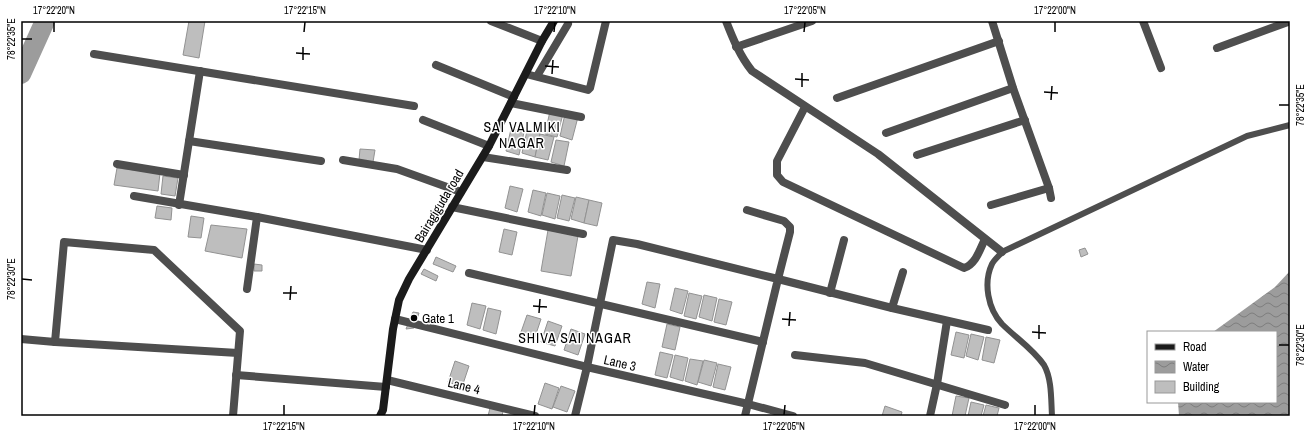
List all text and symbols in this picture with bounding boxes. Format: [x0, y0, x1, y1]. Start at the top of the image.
text: 17°22'20"N [33, 4, 75, 17]
text: 17°22'15"N [284, 4, 326, 17]
text: 17°22'10"N [534, 4, 576, 17]
text: 17°22'05"N [784, 4, 826, 17]
text: 17°22'00"N [1034, 4, 1076, 17]
text: 78°22'35"E [5, 18, 18, 60]
text: 78°22'35"E [1294, 84, 1307, 126]
district label: SAI VALMIKI NAGAR [483, 118, 561, 152]
street label: Bairagiguda road [410, 166, 468, 246]
text: 78°22'30"E [5, 258, 18, 300]
place label: Gate 1 [422, 310, 454, 327]
marker: Gate 1 [409, 313, 419, 323]
text: 78°22'30"E [1294, 324, 1307, 366]
district label: SHIVA SAI NAGAR [518, 329, 632, 347]
legend [1147, 331, 1277, 403]
text: Road [1183, 339, 1207, 355]
street label: Lane 3 [602, 351, 638, 375]
text: Water [1183, 359, 1210, 375]
street label: Lane 4 [446, 374, 482, 398]
text: Building [1183, 379, 1220, 395]
text: 17°22'15"N [263, 420, 305, 433]
text: 17°22'10"N [513, 420, 555, 433]
text: 17°22'05"N [763, 420, 805, 433]
text: 17°22'00"N [1014, 420, 1056, 433]

